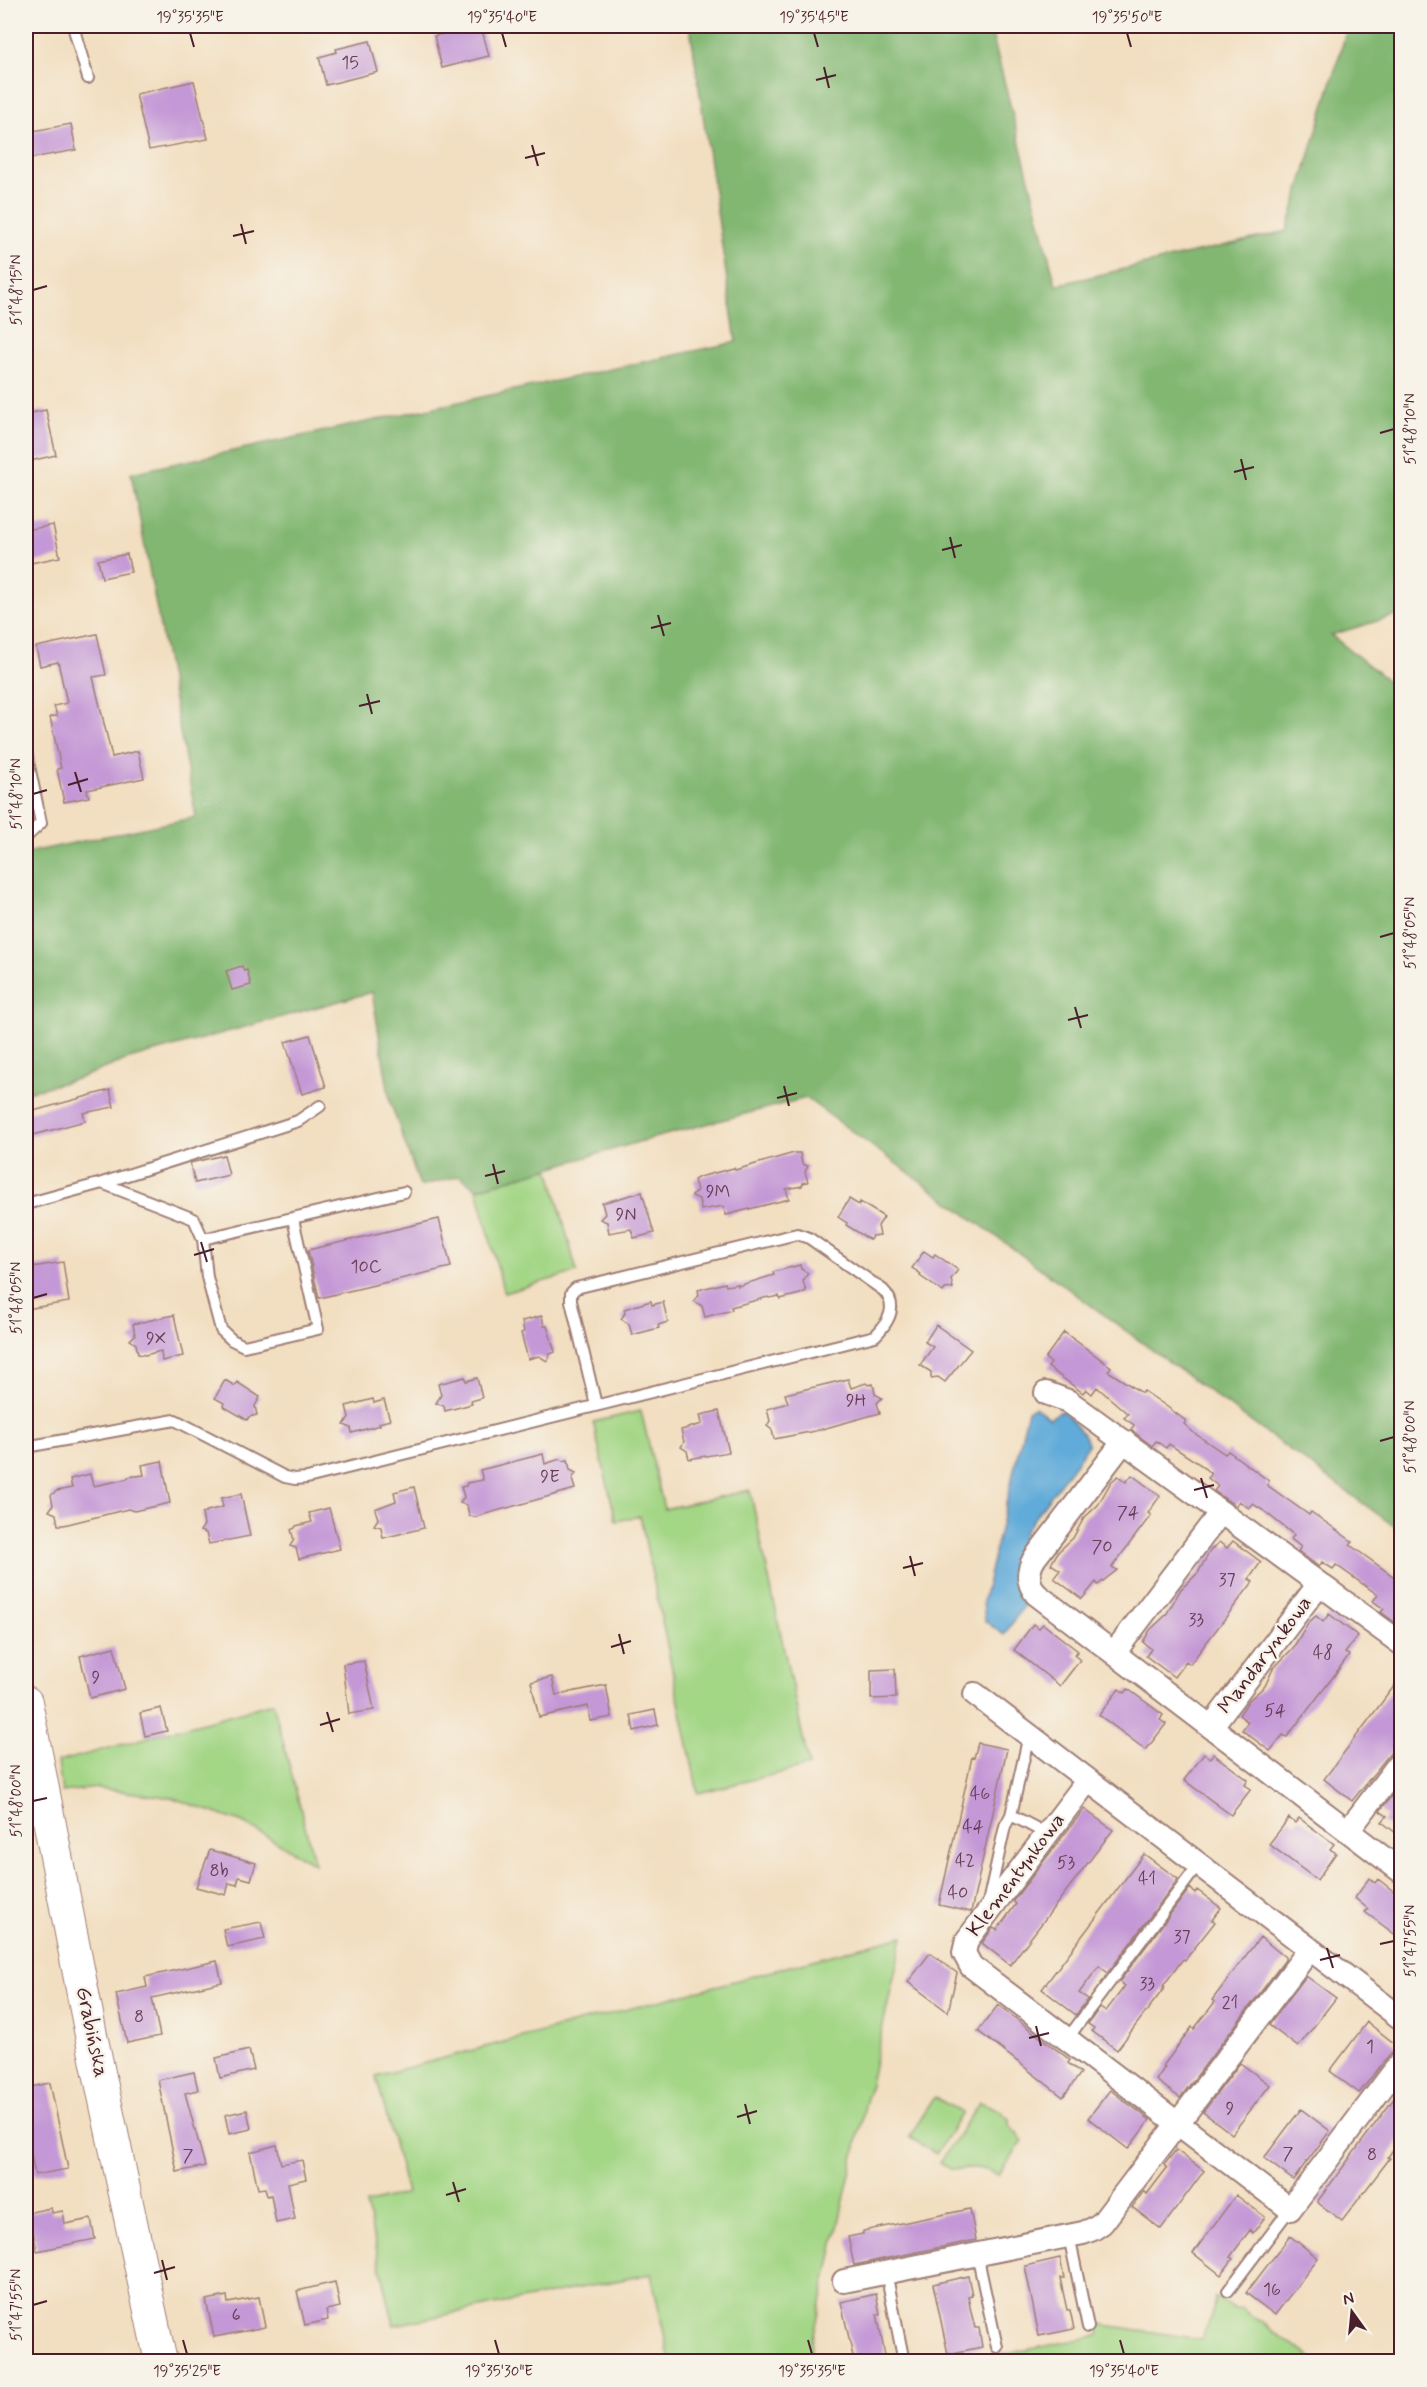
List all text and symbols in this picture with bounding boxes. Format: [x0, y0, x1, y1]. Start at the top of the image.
text: 19°35'35"E [156, 8, 224, 28]
text: 19°35'40"E [467, 8, 537, 28]
text: 19°35'45"E [779, 8, 849, 28]
text: 19°35'50"E [1092, 8, 1162, 28]
house number: 15 [341, 51, 359, 75]
text: 51°48'15"N [7, 255, 27, 325]
text: 51°48'10"N [1401, 393, 1421, 465]
text: 51°48'10"N [7, 758, 27, 830]
text: 51°48'05"N [1401, 897, 1421, 969]
house number: 9M [706, 1180, 730, 1204]
house number: 9N [616, 1203, 636, 1227]
house number: 10C [350, 1255, 382, 1279]
text: 51°48'05"N [7, 1262, 27, 1334]
house number: 9X [146, 1327, 166, 1351]
house number: 9H [846, 1389, 866, 1413]
text: 51°48'00"N [1401, 1400, 1421, 1474]
house number: 9E [540, 1465, 560, 1489]
house number: 74 [1117, 1501, 1139, 1525]
house number: 70 [1091, 1535, 1113, 1559]
house number: 37 [1218, 1568, 1236, 1592]
street label: Mandarynkowa [1211, 1590, 1319, 1720]
house number: 33 [1188, 1608, 1204, 1632]
house number: 48 [1313, 1641, 1333, 1665]
house number: 9 [92, 1666, 101, 1690]
house number: 54 [1264, 1699, 1286, 1723]
text: 51°48'00"N [7, 1764, 27, 1838]
house number: 46 [970, 1782, 990, 1806]
street label: Klementynkowa [960, 1807, 1072, 1943]
house number: 44 [962, 1815, 984, 1839]
house number: 42 [955, 1849, 975, 1873]
house number: 53 [1057, 1851, 1076, 1875]
house number: 8b [209, 1859, 229, 1883]
house number: 41 [1138, 1867, 1156, 1891]
house number: 40 [948, 1881, 968, 1905]
text: 51°47'55"N [1401, 1905, 1421, 1977]
house number: 37 [1173, 1925, 1191, 1949]
house number: 33 [1139, 1972, 1155, 1996]
street label: Grabińska [69, 1984, 115, 2080]
house number: 21 [1222, 1991, 1238, 2015]
house number: 8 [134, 2005, 144, 2029]
house number: 1 [1366, 2035, 1374, 2059]
house number: 9 [1226, 2097, 1235, 2121]
house number: 7 [1283, 2142, 1294, 2166]
house number: 8 [1367, 2143, 1377, 2167]
house number: 7 [183, 2144, 194, 2168]
text: 51°47'55"N [7, 2269, 27, 2341]
house number: 16 [1263, 2278, 1281, 2302]
north arrow [1322, 2282, 1382, 2342]
text: N [1341, 2287, 1356, 2310]
house number: 6 [231, 2303, 241, 2327]
text: 19°35'25"E [153, 2362, 221, 2382]
text: 19°35'30"E [465, 2362, 533, 2382]
text: 19°35'35"E [778, 2362, 846, 2382]
text: 19°35'40"E [1089, 2362, 1159, 2382]

